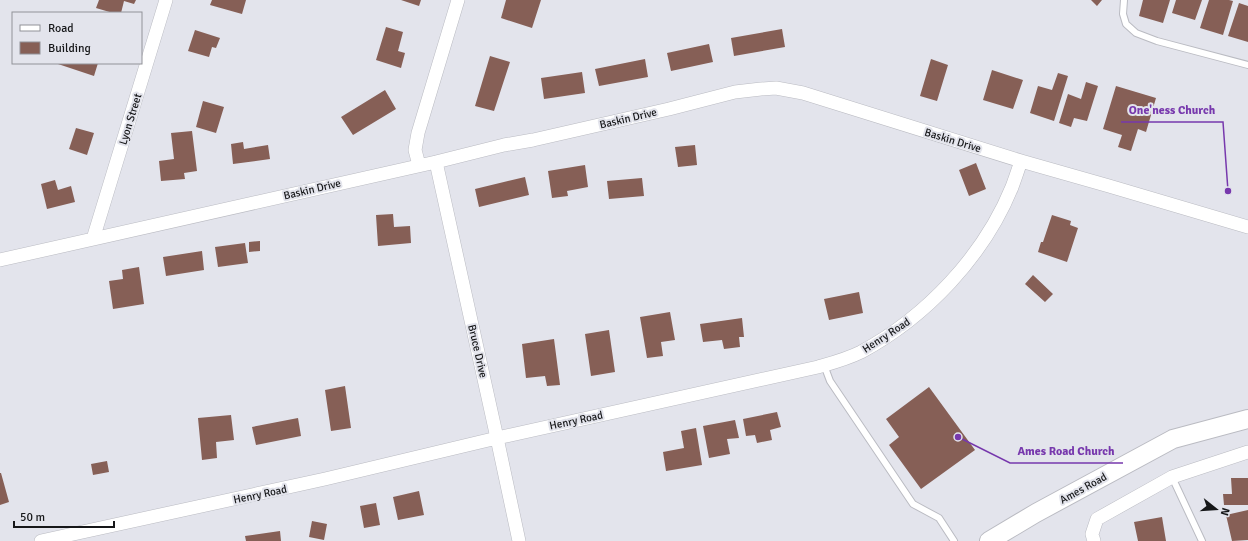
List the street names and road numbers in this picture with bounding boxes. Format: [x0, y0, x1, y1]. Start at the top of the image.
street label: Lyon Street [117, 92, 144, 146]
street label: Baskin Drive [598, 106, 658, 131]
street label: Baskin Drive [923, 126, 983, 155]
street label: Baskin Drive [282, 177, 342, 202]
street label: Henry Road [860, 315, 913, 356]
street label: Bruce Drive [465, 323, 490, 379]
street label: Henry Road [548, 408, 604, 432]
street label: Ames Road [1057, 470, 1109, 507]
street label: Henry Road [232, 482, 288, 506]

